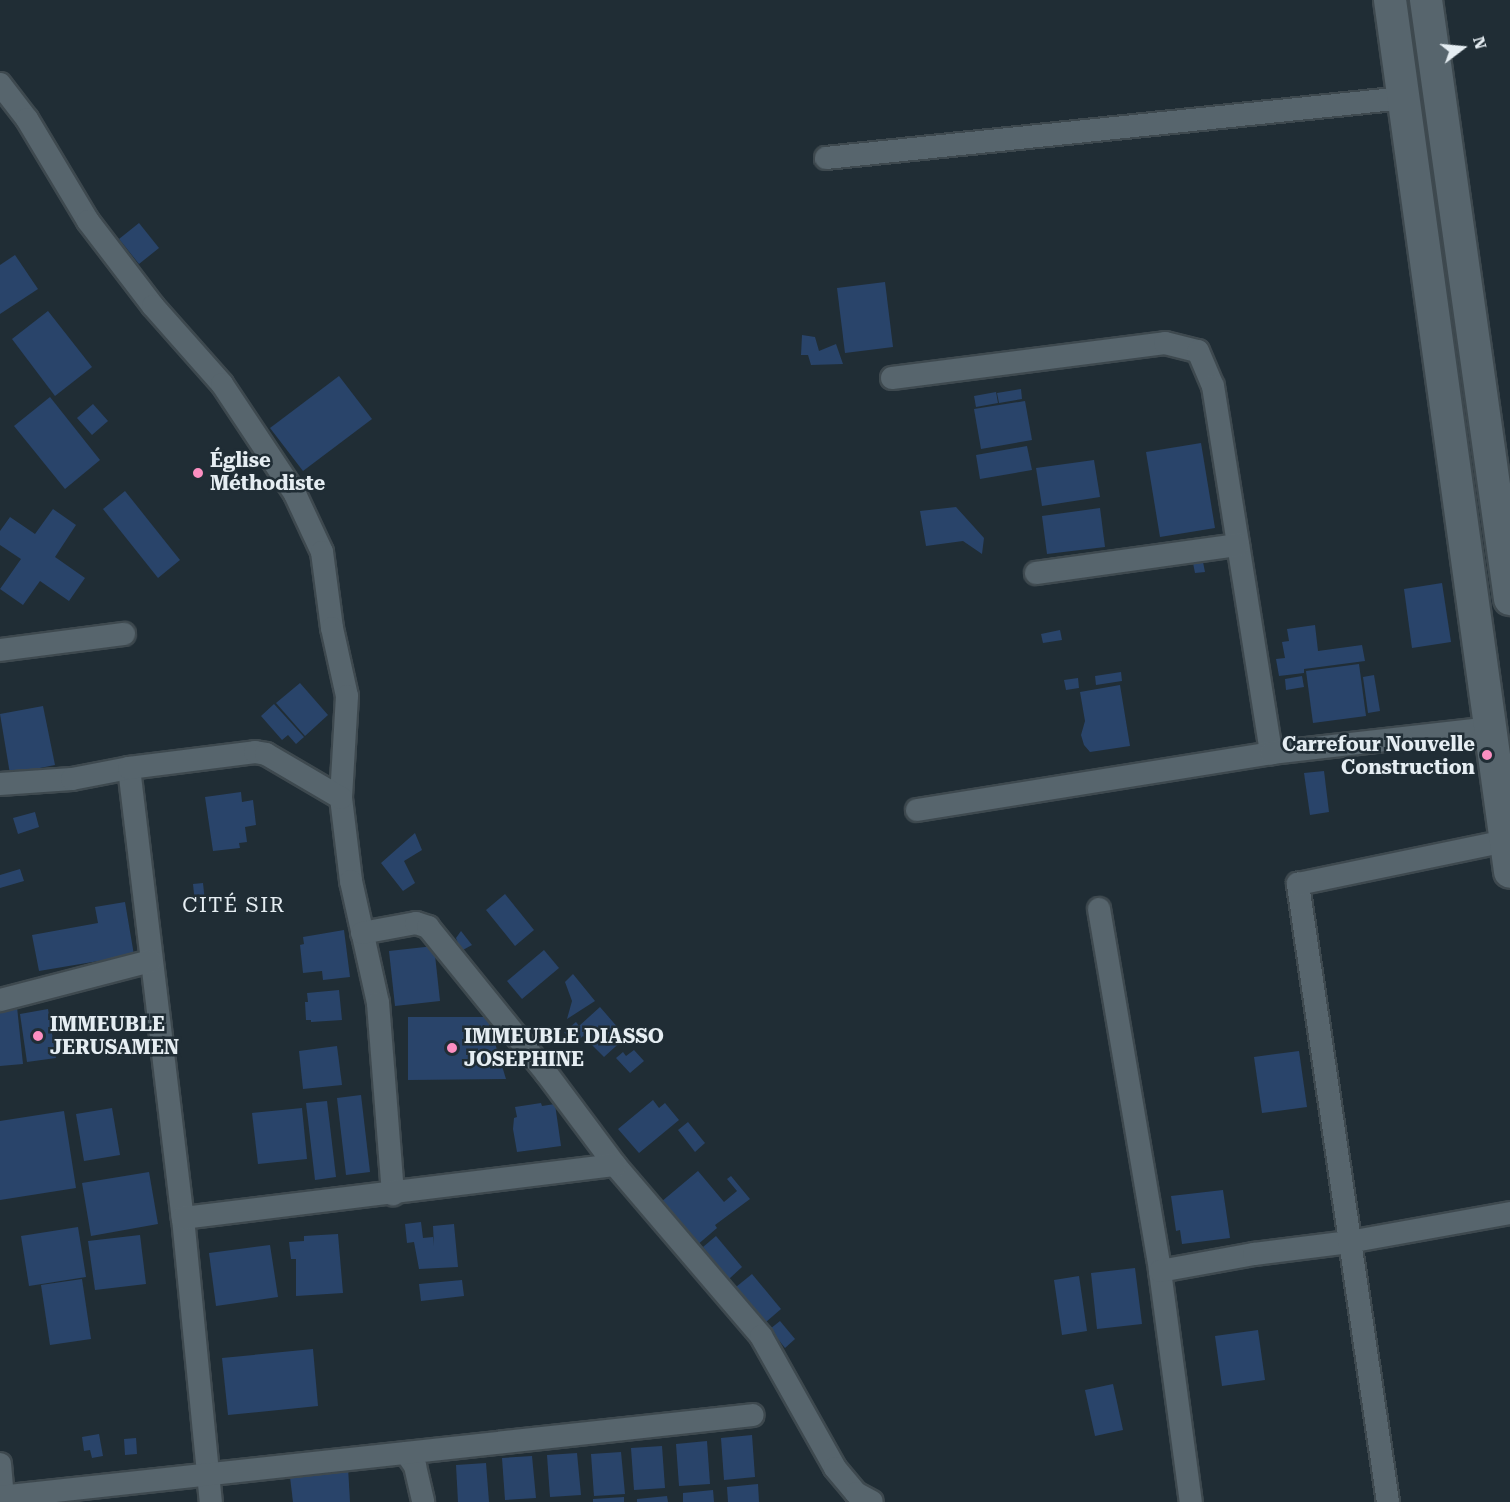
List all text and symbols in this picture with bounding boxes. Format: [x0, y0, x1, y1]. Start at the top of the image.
north arrow [1432, 18, 1492, 78]
text: N [1469, 34, 1491, 51]
place label: Église Méthodiste [210, 449, 325, 496]
marker: Église Méthodiste [191, 466, 205, 480]
place label: Carrefour Nouvelle Construction [1282, 732, 1475, 779]
marker: Carrefour Nouvelle Construction [1480, 748, 1494, 762]
district label: CITÉ SIR [182, 892, 286, 918]
place label: IMMEUBLE JERUSAMEN [50, 1012, 179, 1059]
place label: IMMEUBLE DIASSO JOSEPHINE [464, 1024, 664, 1071]
marker: IMMEUBLE JERUSAMEN [31, 1029, 45, 1043]
marker: IMMEUBLE DIASSO JOSEPHINE [445, 1041, 459, 1055]

